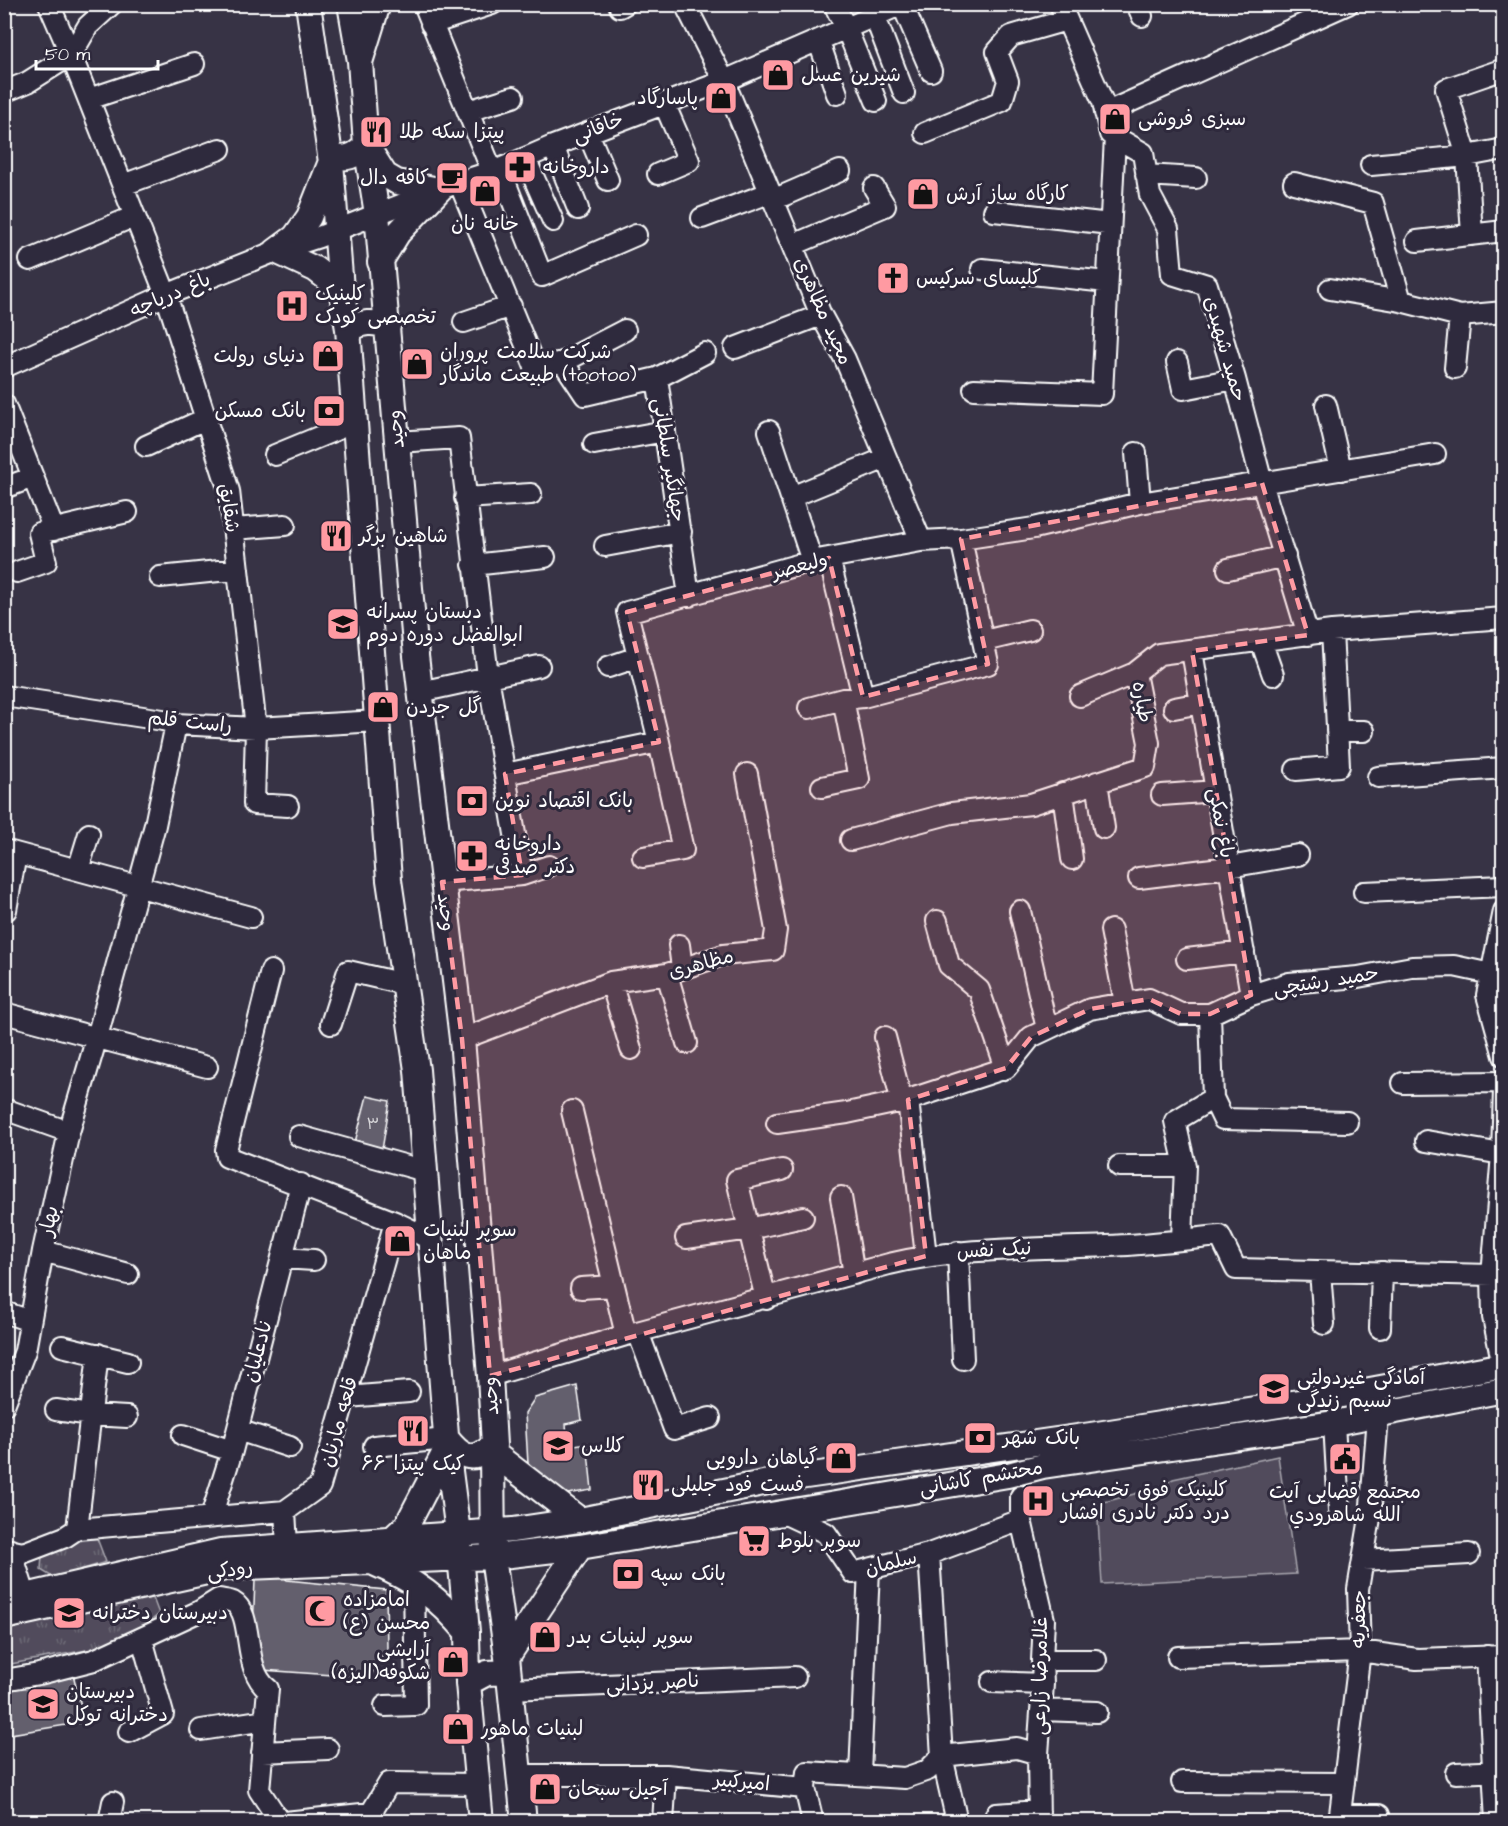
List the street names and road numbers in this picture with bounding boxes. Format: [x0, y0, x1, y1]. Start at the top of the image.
street label: خاقانی [568, 105, 628, 151]
street label: مجید مظاهری [787, 253, 859, 369]
street label: باغ دریاچه [125, 265, 215, 325]
street label: حمید شهیدی [1197, 293, 1253, 405]
street label: جهانگیر سلطانی [645, 396, 693, 524]
street label: وحید [380, 409, 412, 449]
street label: شقایق [211, 481, 247, 535]
street label: ولیعصر [767, 546, 831, 587]
street label: طیاره [1125, 679, 1159, 725]
street label: راست قلم [146, 704, 234, 740]
street label: باغ نمکی [1201, 786, 1241, 860]
street label: وحید [430, 891, 462, 933]
street label: مظاهری [665, 942, 737, 986]
street label: حمید رشتچی [1271, 959, 1381, 1003]
street label: بهار [32, 1203, 66, 1241]
street label: نیک نفس [956, 1234, 1032, 1266]
street label: نادعلیان [236, 1316, 280, 1386]
street label: قلعه مارنان [313, 1374, 365, 1470]
street label: وحید [476, 1376, 506, 1416]
street label: محتشم کاشانی [917, 1453, 1045, 1503]
street label: سلمان [862, 1543, 920, 1583]
street label: رودکی [205, 1553, 255, 1587]
street label: جعفریه [1344, 1590, 1374, 1648]
street label: غلامرضا زارعی [1025, 1616, 1055, 1736]
street label: ناصر یزدانی [605, 1667, 701, 1699]
street label: امیرکبیر [711, 1765, 771, 1798]

